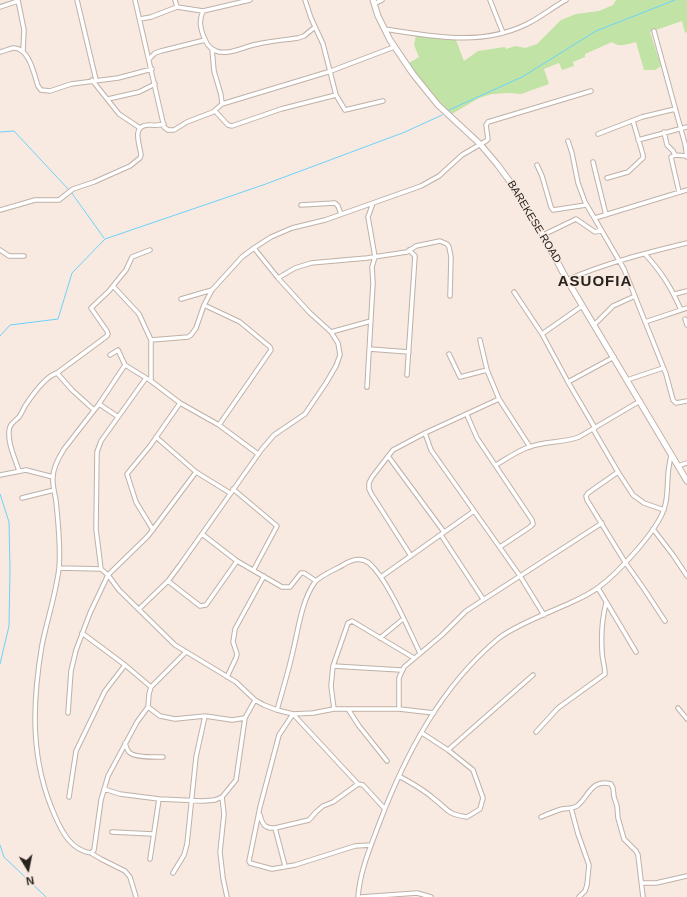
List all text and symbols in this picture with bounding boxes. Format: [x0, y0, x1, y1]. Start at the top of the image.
street label: BAREKESE ROAD [504, 178, 564, 266]
district label: ASUOFIA [558, 273, 632, 291]
north arrow [8, 849, 48, 889]
text: N [25, 874, 35, 887]

